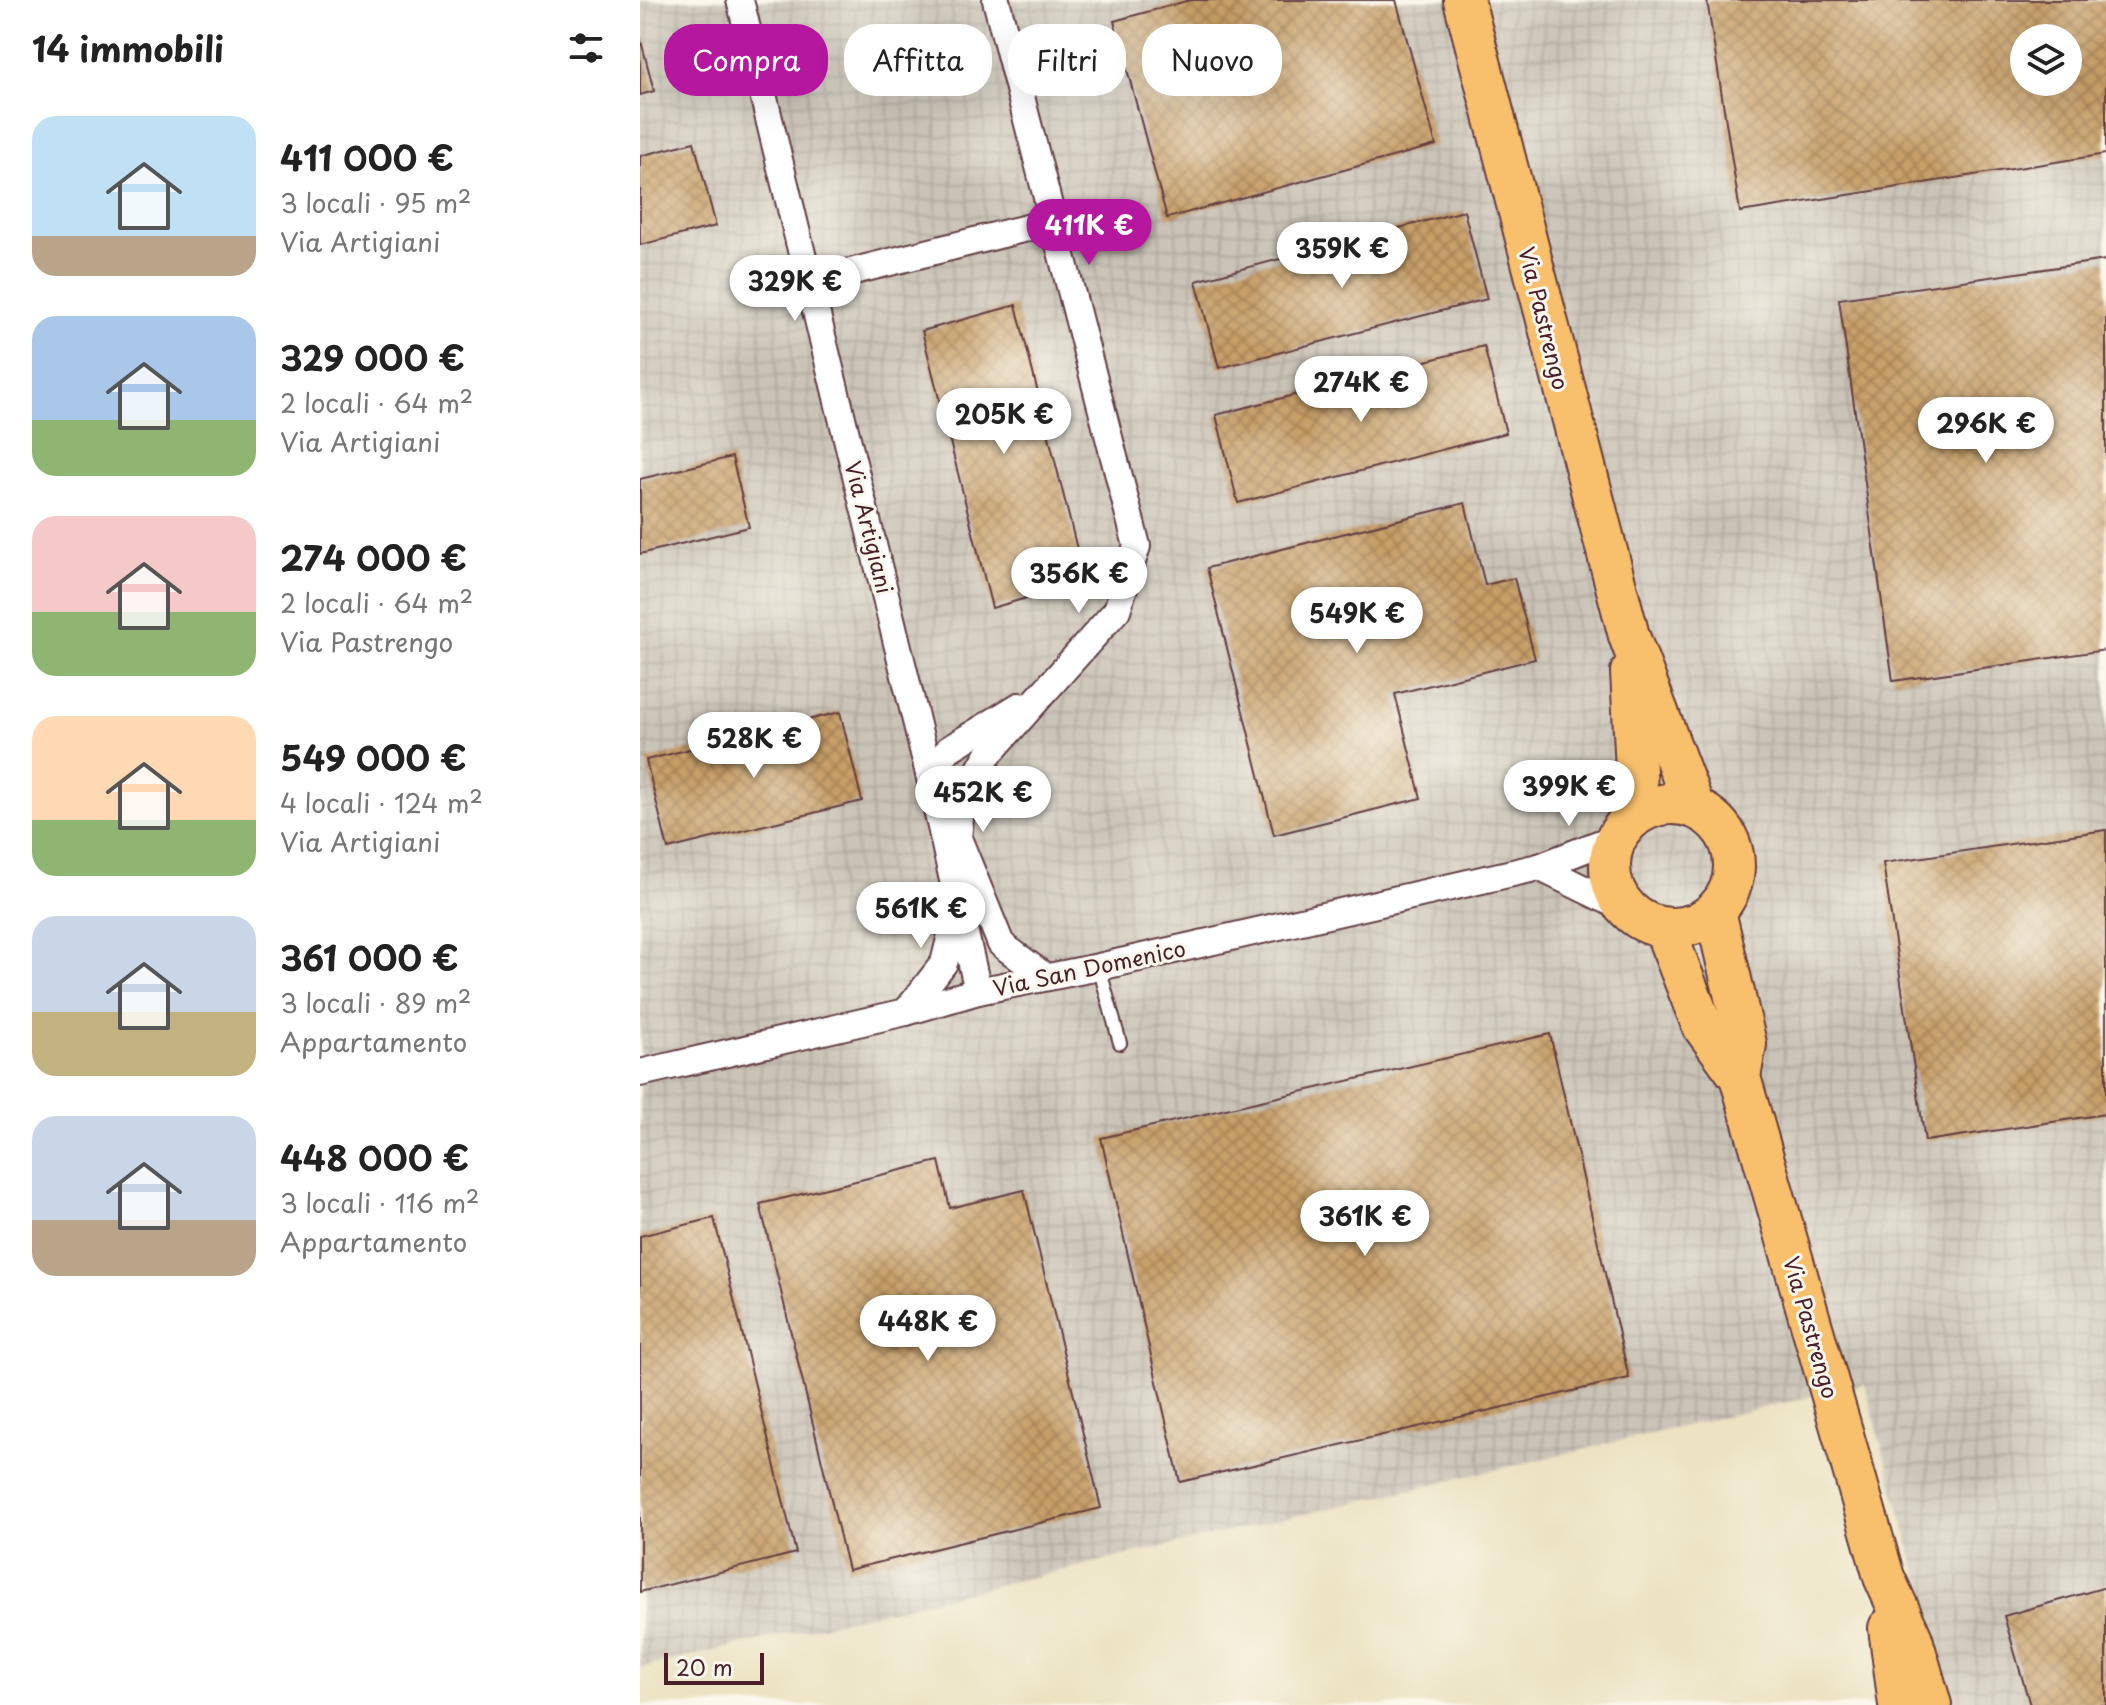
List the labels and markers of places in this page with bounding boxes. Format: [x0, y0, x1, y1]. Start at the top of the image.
pin: 411K € [1024, 199, 1154, 267]
pin: 359K € [1277, 222, 1407, 290]
pin: 329K € [730, 255, 860, 323]
pin: 274K € [1296, 356, 1426, 424]
pin: 205K € [939, 388, 1069, 456]
pin: 296K € [1921, 397, 2051, 465]
pin: 356K € [1014, 547, 1144, 615]
pin: 549K € [1292, 587, 1422, 655]
pin: 528K € [689, 712, 819, 780]
pin: 399K € [1504, 760, 1634, 828]
pin: 452K € [918, 766, 1048, 834]
pin: 561K € [856, 882, 986, 950]
pin: 361K € [1300, 1190, 1430, 1258]
pin: 448K € [863, 1295, 993, 1363]

